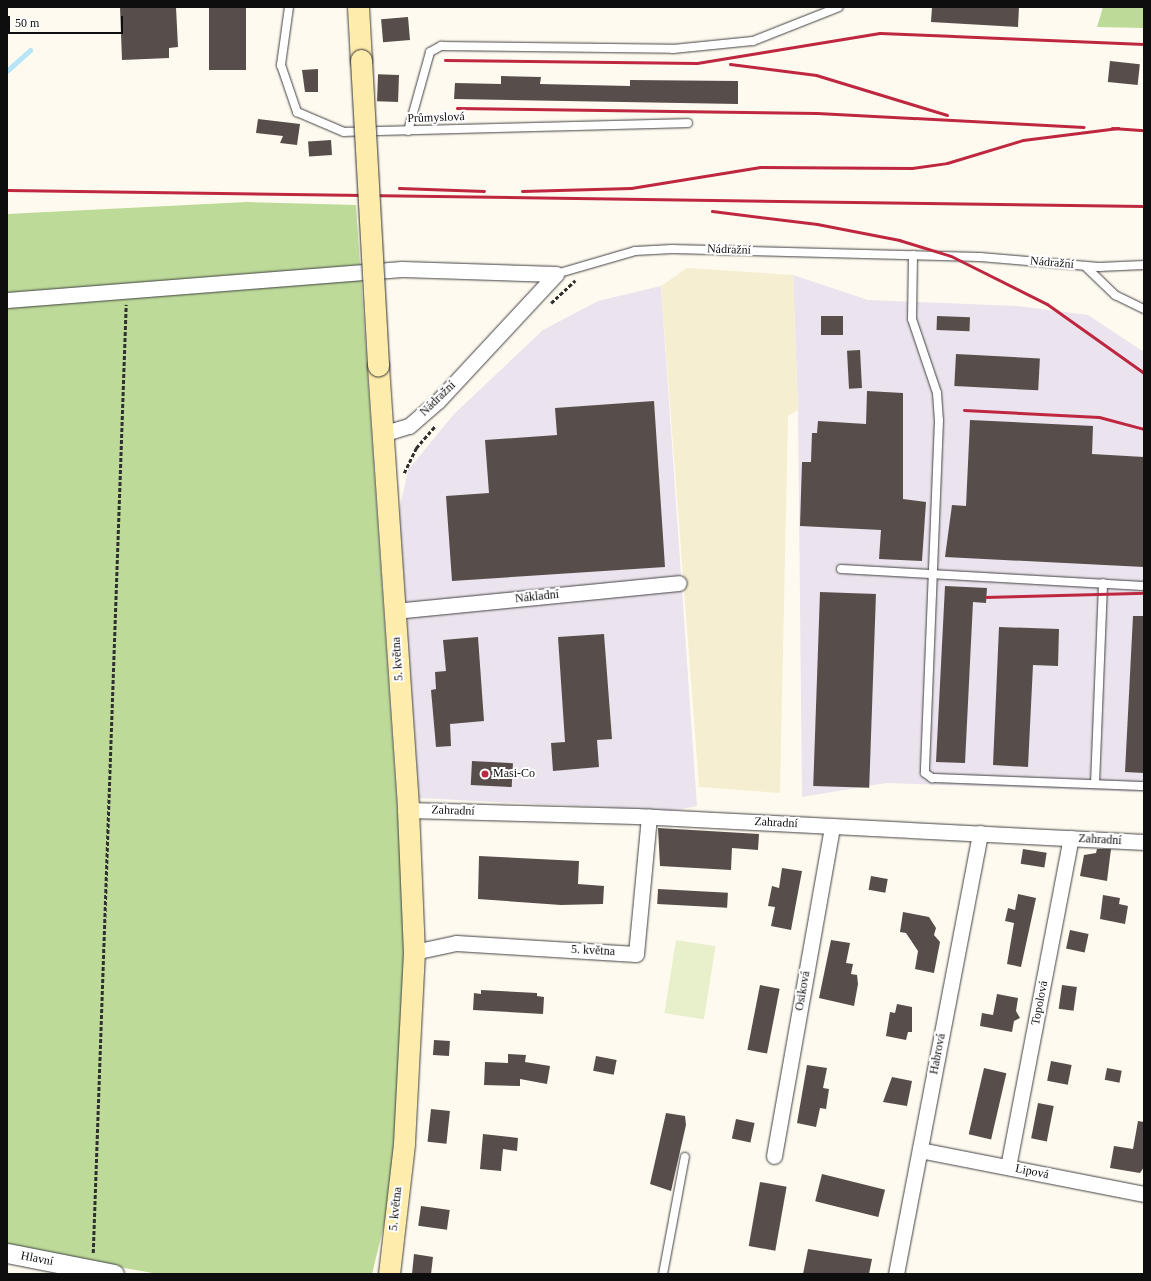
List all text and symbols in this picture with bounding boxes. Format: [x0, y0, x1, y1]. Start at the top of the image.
scale bar [10, 8, 125, 34]
text: 50 m [15, 16, 39, 30]
street label: Průmyslová [407, 110, 465, 126]
street label: Nádražní [707, 242, 751, 258]
street label: Nádražní [1029, 254, 1075, 272]
street label: Nádražní [417, 379, 459, 419]
street label: Nákladní [514, 588, 560, 606]
street label: 5. května [389, 637, 407, 681]
place label: Masi-Co [493, 767, 535, 781]
marker: Masi-Co [480, 769, 490, 779]
street label: Zahradní [431, 803, 475, 819]
street label: Zahradní [754, 815, 798, 831]
street label: Zahradní [1078, 832, 1122, 848]
street label: 5. května [571, 943, 615, 959]
street label: Osiková [792, 970, 814, 1012]
street label: Topolová [1029, 979, 1051, 1027]
street label: Habrová [927, 1032, 949, 1076]
street label: Lipová [1014, 1162, 1050, 1182]
street label: 5. května [387, 1186, 405, 1232]
street label: Hlavní [20, 1249, 54, 1269]

